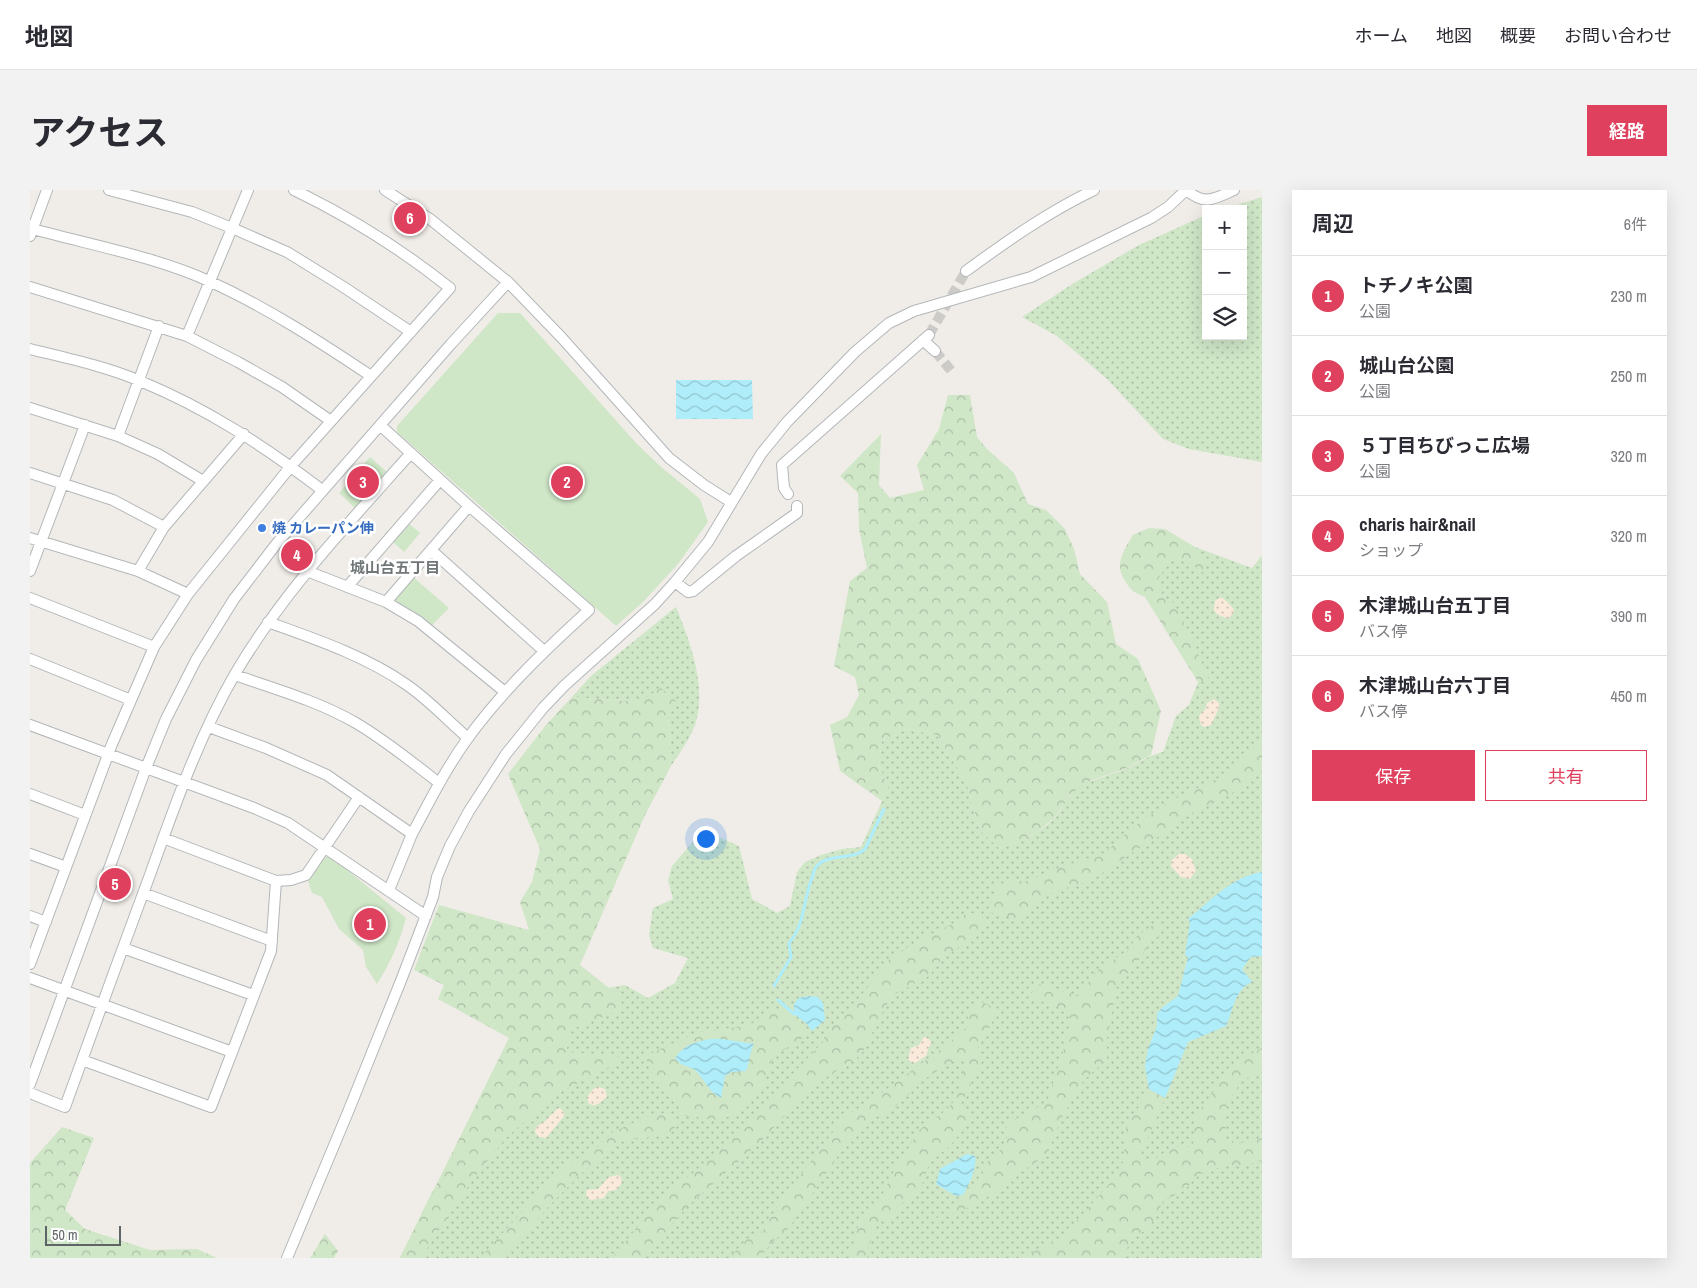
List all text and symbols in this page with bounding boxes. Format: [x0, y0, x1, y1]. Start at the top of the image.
text: 地図 [25, 20, 73, 52]
text: ホーム [1355, 23, 1408, 48]
text: 地図 [1436, 23, 1472, 48]
text: 概要 [1500, 23, 1536, 48]
text: お問い合わせ [1564, 23, 1672, 48]
button: 経路 [1587, 105, 1667, 156]
text: アクセス [30, 109, 168, 156]
pin: 6 [394, 199, 426, 237]
map controls [1202, 205, 1247, 340]
button: + [1202, 205, 1247, 250]
text: 周辺 [1312, 209, 1354, 238]
text: 6件 [1624, 213, 1647, 235]
button: − [1202, 250, 1247, 295]
text: トチノキ公園 [1359, 272, 1472, 298]
text: 1 [1324, 285, 1332, 307]
text: 230 m [1611, 285, 1647, 307]
button: layers [1202, 295, 1247, 340]
text: 公園 [1359, 300, 1391, 322]
text: 城山台公園 [1359, 352, 1454, 378]
text: 2 [1324, 365, 1332, 387]
text: 250 m [1611, 365, 1647, 387]
text: 公園 [1359, 380, 1391, 402]
text: ５丁目ちびっこ広場 [1359, 432, 1530, 458]
text: 3 [1324, 445, 1332, 467]
text: 320 m [1611, 445, 1647, 467]
text: 公園 [1359, 460, 1391, 482]
pin: 3 [347, 463, 379, 501]
pin: 2 [551, 463, 583, 501]
text: charis hair&nail [1359, 511, 1476, 537]
place label: 焼 カレーパン伸 [272, 519, 374, 537]
marker: 焼 カレーパン伸 [256, 522, 268, 534]
text: 4 [1324, 525, 1332, 547]
text: 320 m [1611, 525, 1647, 547]
pin: 4 [281, 536, 313, 574]
text: ショップ [1359, 539, 1423, 561]
district label: 城山台五丁目 [350, 557, 440, 578]
text: 木津城山台五丁目 [1359, 592, 1511, 618]
text: 5 [1324, 605, 1332, 627]
text: 390 m [1611, 605, 1647, 627]
text: バス停 [1359, 620, 1407, 642]
text: 木津城山台六丁目 [1359, 672, 1511, 698]
text: 6 [1324, 685, 1332, 707]
text: 450 m [1611, 685, 1647, 707]
text: バス停 [1359, 700, 1407, 722]
button: 保存 [1312, 750, 1475, 801]
button: 共有 [1485, 750, 1647, 801]
your location [693, 826, 719, 852]
pin: 5 [99, 865, 131, 903]
pin: 1 [354, 905, 386, 943]
scale bar [45, 1223, 121, 1246]
text: 50 m [52, 1226, 78, 1244]

